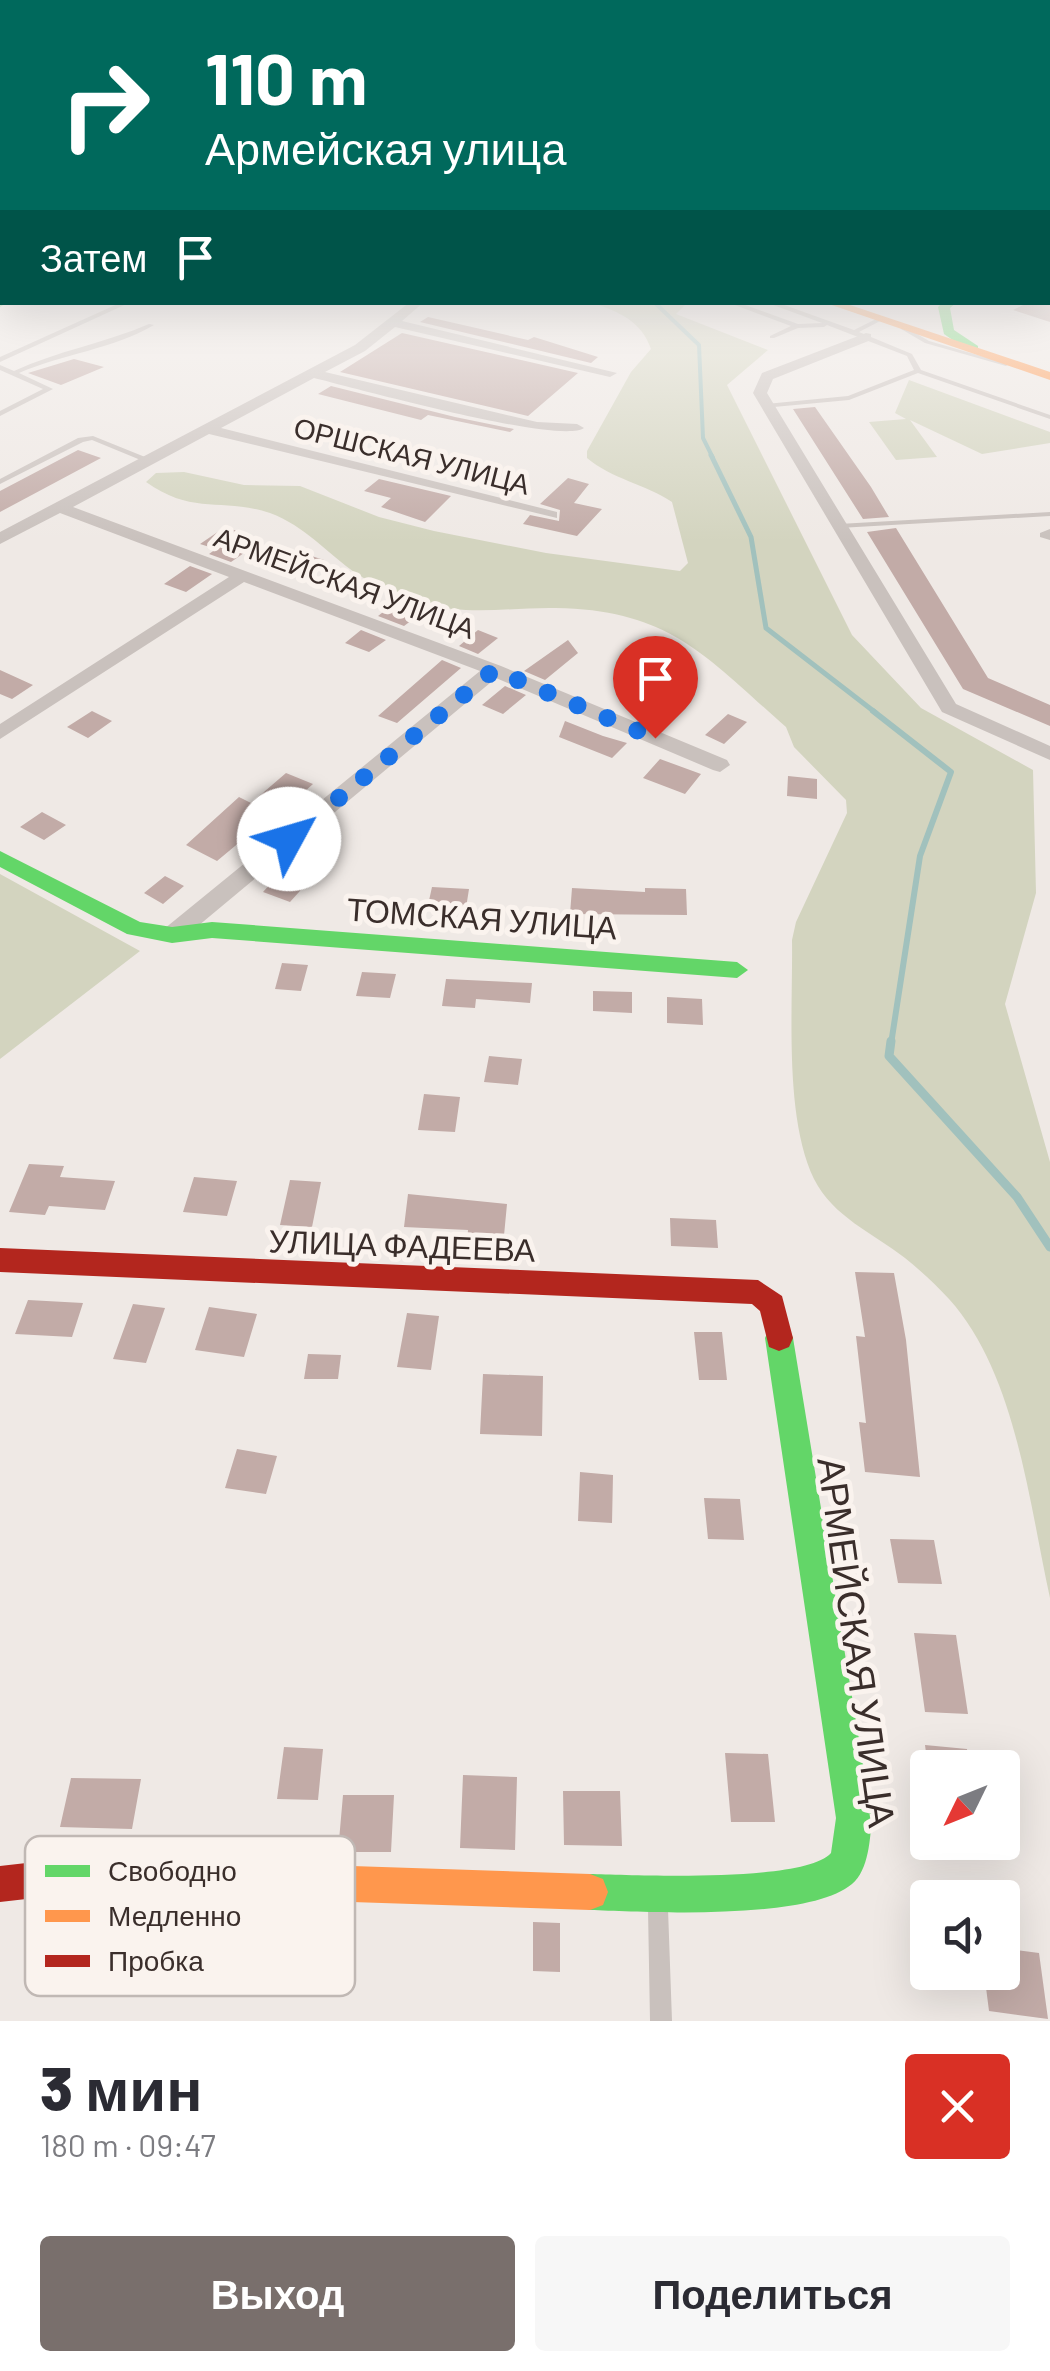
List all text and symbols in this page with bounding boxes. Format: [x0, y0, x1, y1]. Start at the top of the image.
text: 110 m [205, 35, 367, 119]
icon: right [40, 40, 170, 170]
text: Армейская улица [205, 120, 566, 174]
icon: arrive [168, 230, 223, 285]
text: Затем [40, 234, 148, 280]
street label: ОРШСКАЯ УЛИЦА [291, 409, 534, 501]
street label: АРМЕЙСКАЯ УЛИЦА [210, 519, 480, 645]
pin [613, 636, 698, 739]
icon: arrive [628, 651, 683, 706]
position arrow [237, 787, 341, 891]
street label: ТОМСКАЯ УЛИЦА [346, 889, 619, 946]
street label: УЛИЦА ФАДЕЕВА [268, 1220, 537, 1269]
street label: АРМЕЙСКАЯ УЛИЦА [809, 1454, 907, 1831]
north arrow [910, 1750, 1020, 1860]
map controls [910, 1750, 1020, 1990]
legend [25, 1836, 355, 1996]
text: Свободно [108, 1853, 237, 1887]
button: sound [910, 1880, 1020, 1990]
text: Медленно [108, 1898, 241, 1932]
text: Пробка [108, 1943, 204, 1977]
text: 3 мин [40, 2051, 202, 2123]
button: close [905, 2054, 1010, 2159]
text: 180 m · 09:47 [40, 2125, 216, 2163]
button: Выход [40, 2236, 515, 2351]
button: Поделиться [535, 2236, 1010, 2351]

